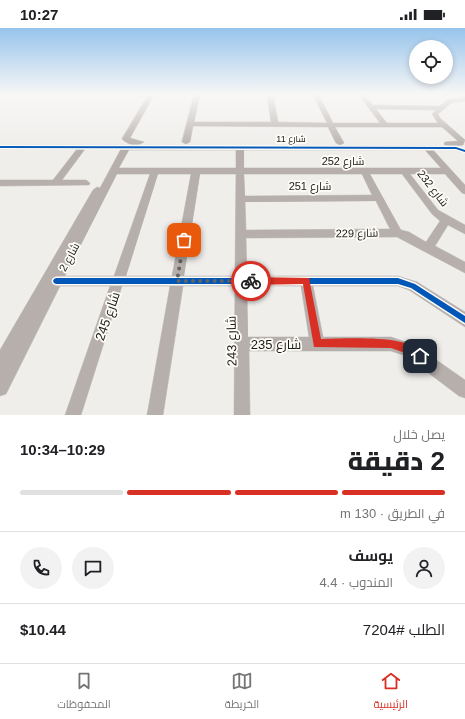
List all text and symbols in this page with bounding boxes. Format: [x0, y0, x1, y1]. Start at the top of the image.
text: 10:27 [20, 6, 58, 23]
map controls [409, 40, 453, 84]
button: locate [409, 40, 453, 84]
street label: شارع 11 [276, 134, 306, 145]
street label: شارع 252 [322, 155, 364, 169]
street label: شارع 232 [414, 167, 451, 210]
street label: شارع 251 [289, 180, 331, 194]
pin [167, 223, 201, 257]
street label: شارع 229 [336, 227, 379, 241]
icon: bag [173, 229, 195, 251]
street label: شارع 2 [57, 241, 83, 274]
courier [231, 261, 271, 301]
icon: bike [240, 270, 262, 292]
street label: شارع 245 [92, 290, 124, 343]
street label: شارع 243 [224, 316, 240, 366]
street label: شارع 235 [251, 337, 301, 353]
pin [403, 339, 437, 373]
icon: home [409, 345, 431, 367]
text: يصل خلال [393, 427, 445, 442]
text: 10:29–10:34 [20, 441, 105, 458]
text: 2 دقيقة [348, 446, 445, 476]
text: في الطريق · 130 m [340, 506, 445, 521]
button: phone [20, 547, 62, 589]
button: chat [72, 547, 114, 589]
text: يوسف [348, 547, 393, 564]
button: person [403, 547, 445, 589]
text: المندوب · 4.4 [319, 575, 393, 590]
text: $10.44 [20, 621, 66, 638]
text: الطلب #7204 [363, 621, 445, 638]
tab: المحفوظات [57, 670, 111, 714]
tab: الخريطة [225, 670, 259, 714]
tab: الرئيسية [373, 670, 408, 714]

